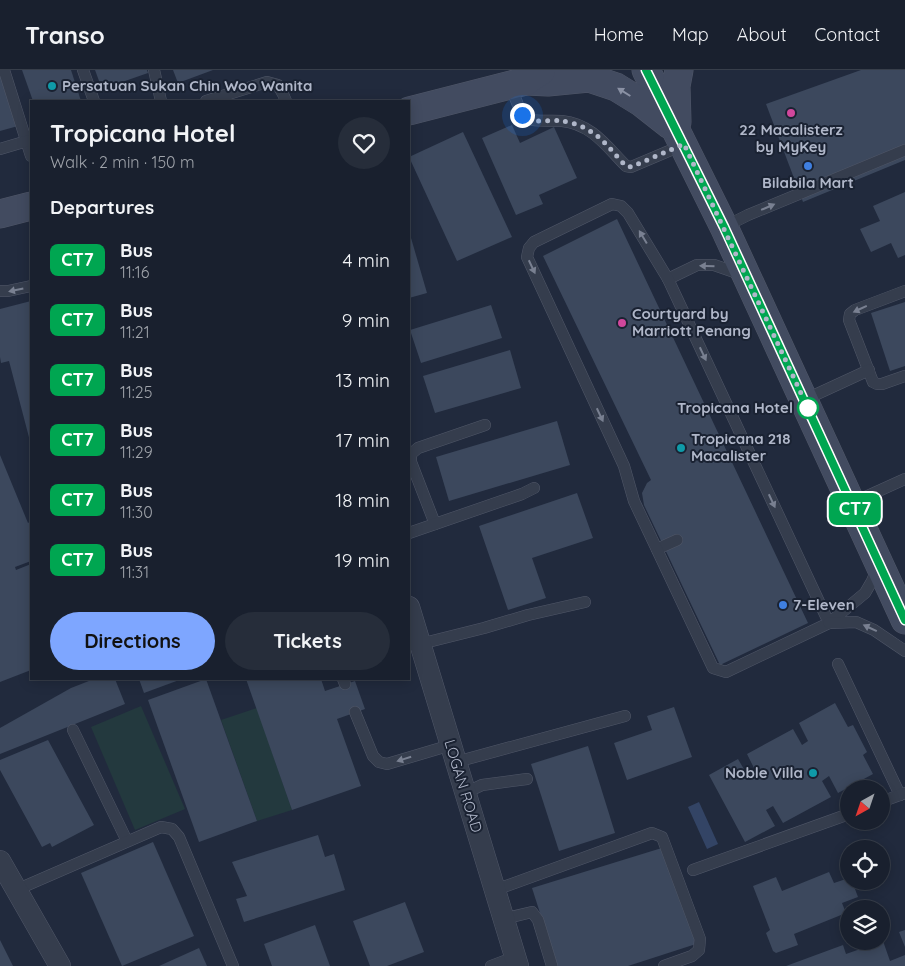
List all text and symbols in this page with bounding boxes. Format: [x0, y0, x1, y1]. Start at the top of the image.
text: Transo [25, 20, 105, 50]
text: Home [594, 23, 644, 46]
text: Map [672, 23, 709, 46]
text: About [737, 23, 787, 46]
text: Contact [815, 23, 880, 46]
place label: Persatuan Sukan Chin Woo Wanita [62, 76, 313, 95]
marker: Persatuan Sukan Chin Woo Wanita [46, 80, 58, 92]
one-way arrow [617, 87, 630, 96]
your location [510, 103, 535, 128]
marker: 22 Macalisterz by MyKey [785, 107, 797, 119]
button: heart [338, 117, 390, 169]
text: Tropicana Hotel [50, 118, 235, 148]
place label: 22 Macalisterz by MyKey [739, 120, 843, 156]
text: Walk · 2 min · 150 m [50, 152, 195, 172]
marker: Bilabila Mart [802, 160, 814, 172]
place label: Bilabila Mart [762, 173, 854, 192]
text: Departures [50, 195, 154, 219]
one-way arrow [761, 202, 775, 210]
one-way arrow [638, 230, 647, 243]
text: Bus [120, 238, 153, 262]
text: CT7 [61, 248, 94, 271]
text: 4 min [342, 248, 390, 272]
one-way arrow [528, 260, 536, 274]
one-way arrow [698, 261, 714, 269]
text: 11:16 [120, 262, 149, 282]
one-way arrow [7, 286, 23, 294]
text: Bus [120, 298, 153, 322]
place label: Courtyard by Marriott Penang [632, 304, 751, 340]
one-way arrow [853, 305, 867, 313]
text: CT7 [61, 308, 94, 331]
text: 9 min [342, 308, 390, 332]
marker: Courtyard by Marriott Penang [616, 317, 628, 329]
text: 11:21 [120, 322, 150, 342]
one-way arrow [700, 347, 708, 361]
text: Bus [120, 358, 153, 382]
text: CT7 [61, 368, 94, 391]
text: 13 min [335, 368, 390, 392]
text: 11:25 [120, 382, 152, 402]
marker: Tropicana Hotel [797, 397, 819, 419]
place label: Tropicana Hotel [677, 398, 793, 417]
one-way arrow [596, 408, 604, 422]
text: Bus [120, 418, 153, 442]
text: CT7 [61, 428, 94, 451]
text: 17 min [336, 428, 390, 452]
place label: Tropicana 218 Macalister [691, 429, 790, 465]
text: 11:29 [120, 442, 153, 462]
marker: Tropicana 218 Macalister [675, 442, 687, 454]
text: Bus [120, 478, 153, 502]
text: CT7 [61, 488, 94, 511]
text: 18 min [335, 488, 390, 512]
line badge: CT7 [826, 493, 884, 525]
one-way arrow [768, 494, 777, 509]
text: CT7 [839, 497, 871, 520]
text: 11:30 [120, 502, 153, 522]
text: Bus [120, 538, 153, 562]
text: CT7 [61, 548, 94, 571]
text: 19 min [335, 548, 390, 572]
text: 11:31 [120, 562, 149, 582]
place label: 7-Eleven [793, 595, 855, 614]
marker: 7-Eleven [777, 599, 789, 611]
button: Directions [50, 612, 215, 670]
button: Tickets [225, 612, 390, 670]
one-way arrow [863, 624, 877, 632]
street label: LOGAN ROAD [440, 737, 487, 835]
one-way arrow [397, 755, 412, 763]
place label: Noble Villa [725, 763, 803, 782]
marker: Noble Villa [807, 767, 819, 779]
north arrow [840, 780, 890, 830]
map controls [840, 780, 890, 950]
button: locate [840, 840, 890, 890]
button: layers [840, 900, 890, 950]

